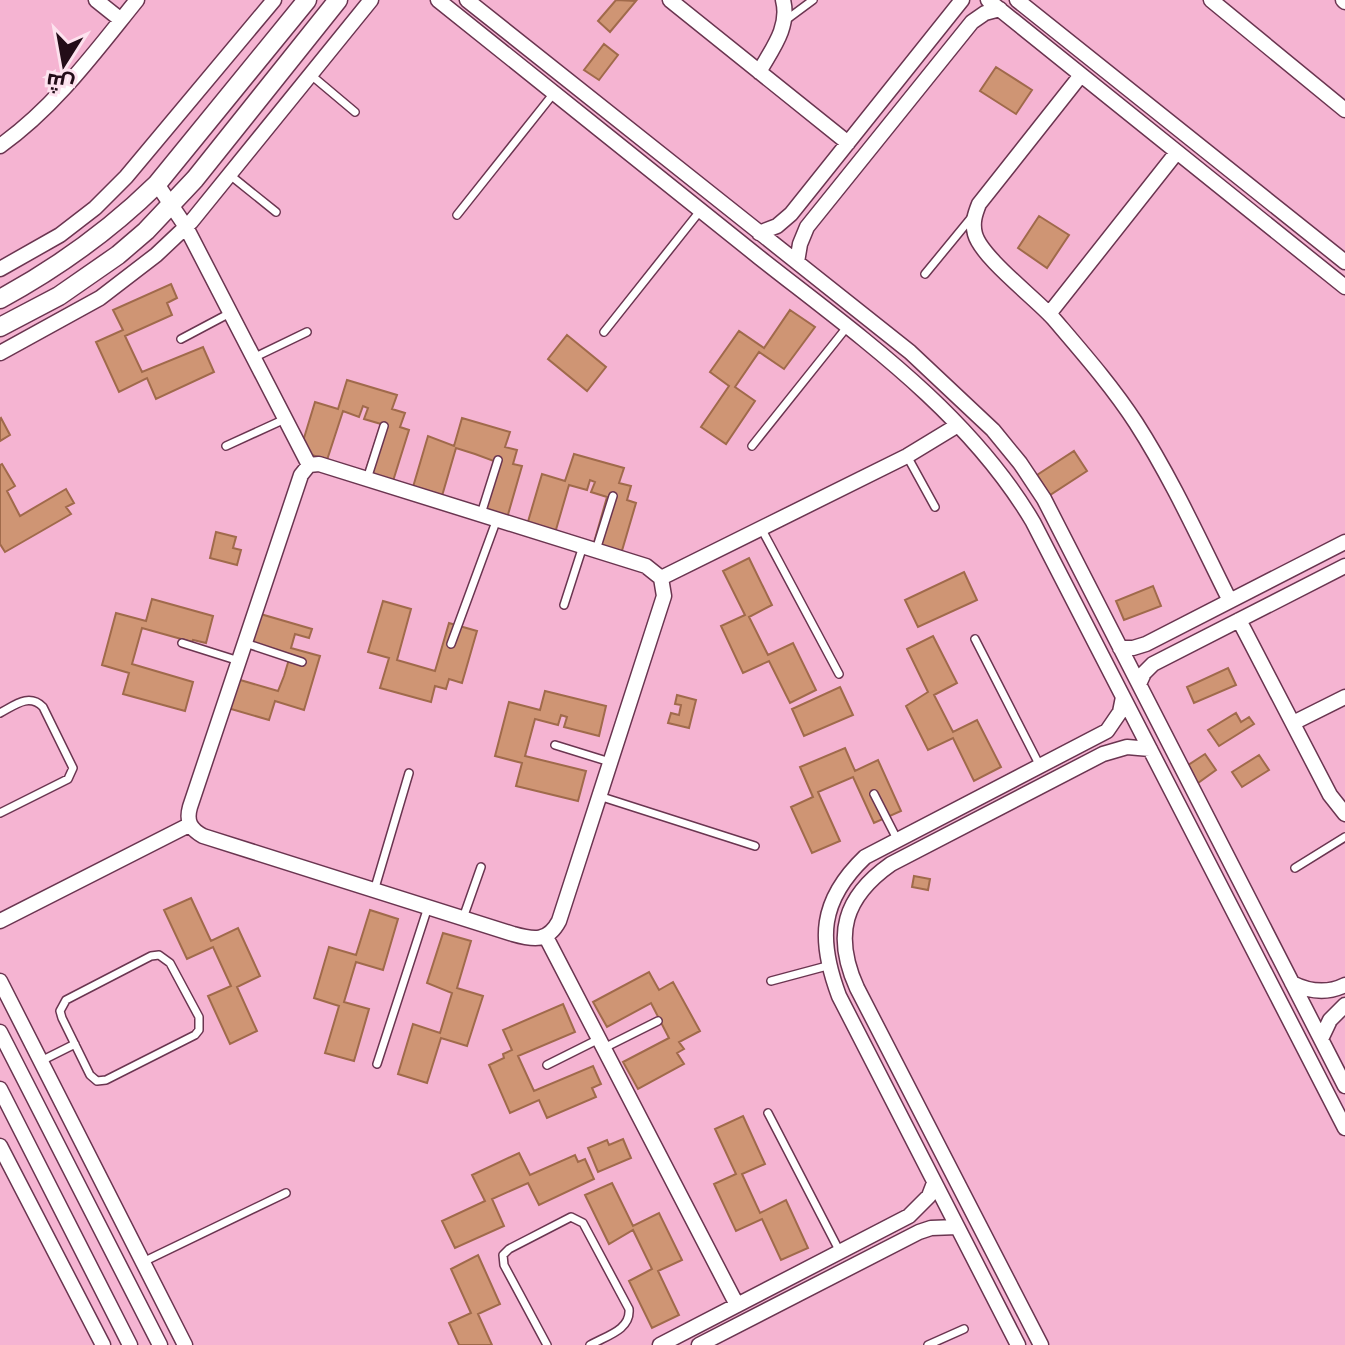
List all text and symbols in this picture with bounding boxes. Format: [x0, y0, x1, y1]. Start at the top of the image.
north arrow [24, 24, 104, 104]
text: ش [43, 66, 77, 101]

